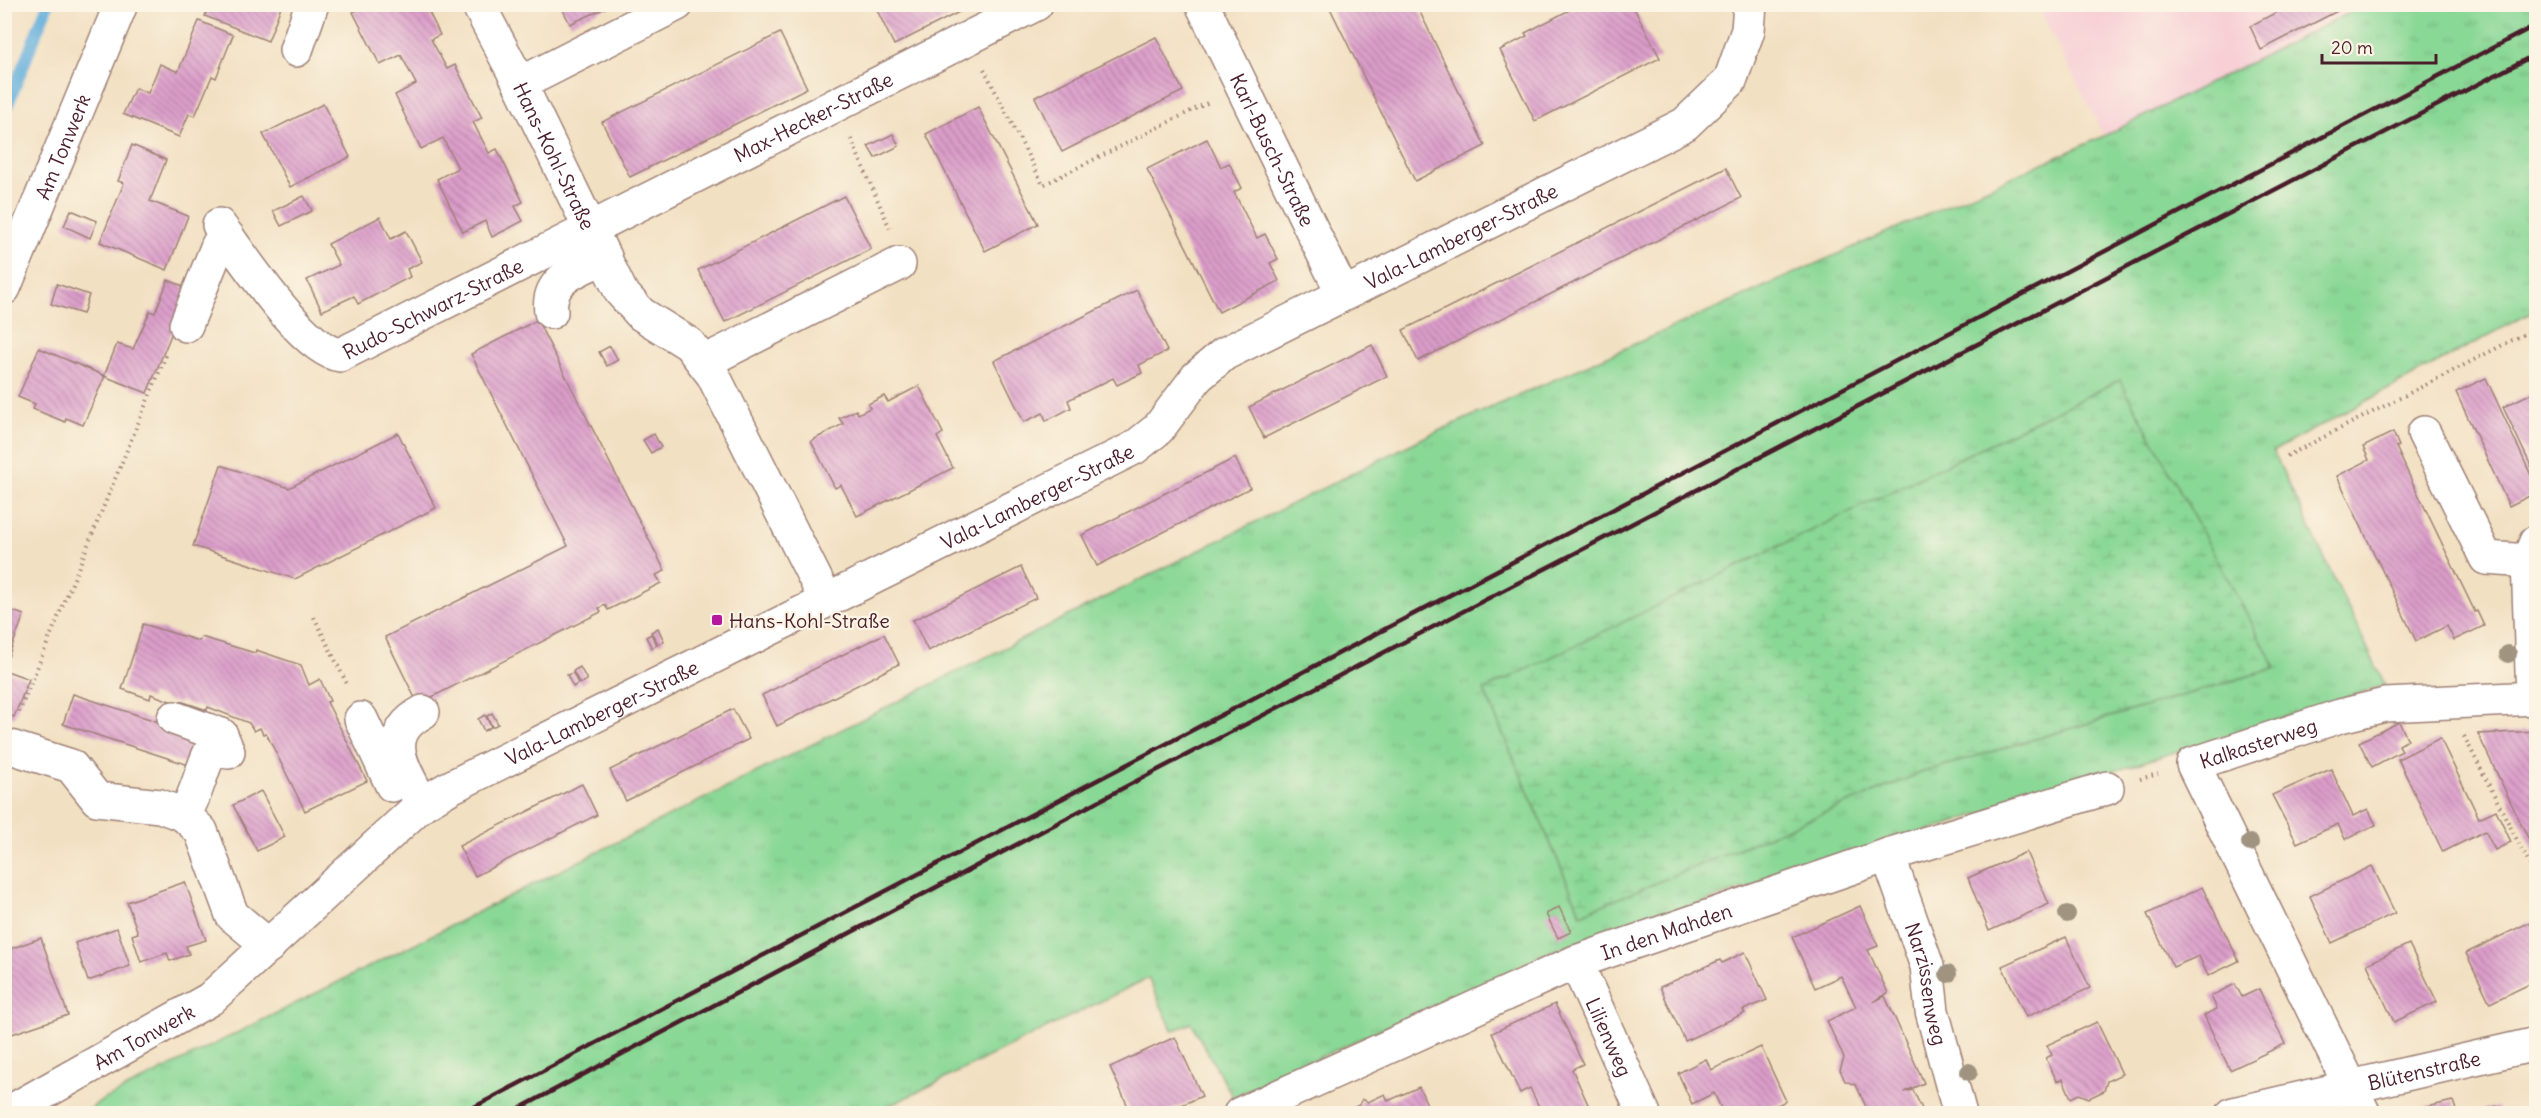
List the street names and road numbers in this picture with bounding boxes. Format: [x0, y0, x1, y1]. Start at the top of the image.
street label: Max-Hecker-Straße [729, 66, 897, 167]
street label: Karl-Busch-Straße [1225, 69, 1321, 230]
street label: Hans-Kohl-Straße [508, 78, 601, 233]
street label: Am Tonwerk [29, 90, 95, 203]
street label: Vala-Lamberger-Straße [1360, 177, 1561, 294]
street label: Rudo-Schwarz-Straße [338, 252, 527, 364]
street label: Vala-Lamberger-Straße [936, 438, 1138, 555]
street label: Vala-Lamberger-Straße [501, 654, 702, 771]
street label: Kalkasterweg [2196, 712, 2320, 774]
street label: In den Mahden [1597, 897, 1735, 965]
street label: Narzissenweg [1900, 919, 1953, 1048]
street label: Lilienweg [1581, 993, 1638, 1080]
street label: Am Tonwerk [89, 998, 199, 1075]
street label: Blütenstraße [2365, 1045, 2483, 1095]

